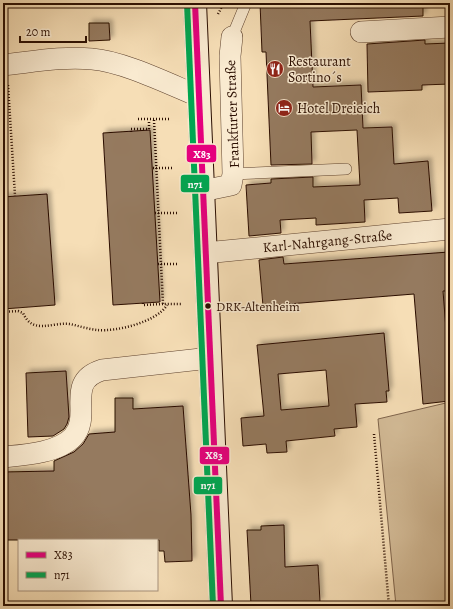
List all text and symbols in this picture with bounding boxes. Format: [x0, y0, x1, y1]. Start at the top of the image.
scale bar [20, 18, 86, 44]
text: 20 m [26, 24, 50, 40]
place label: Restaurant Sortino´s [288, 52, 351, 87]
restaurant icon: Restaurant Sortino´s [265, 59, 285, 79]
street label: Frankfurter Straße [221, 60, 244, 168]
hotel icon: Hotel Dreieich [274, 98, 294, 118]
place label: Hotel Dreieich [297, 99, 381, 118]
line badge: X83 [186, 144, 217, 163]
text: X83 [193, 147, 211, 162]
line badge: n71 [180, 174, 210, 193]
text: n71 [188, 177, 202, 192]
street label: Karl-Nahrgang-Straße [262, 226, 393, 257]
place label: DRK-Altenheim [216, 298, 300, 315]
marker: DRK-Altenheim [203, 301, 213, 311]
line badge: X83 [199, 446, 230, 465]
text: X83 [205, 448, 223, 463]
line badge: n71 [193, 476, 223, 495]
text: n71 [201, 478, 215, 493]
legend [18, 539, 158, 591]
text: X83 [54, 547, 73, 563]
text: n71 [54, 567, 70, 583]

